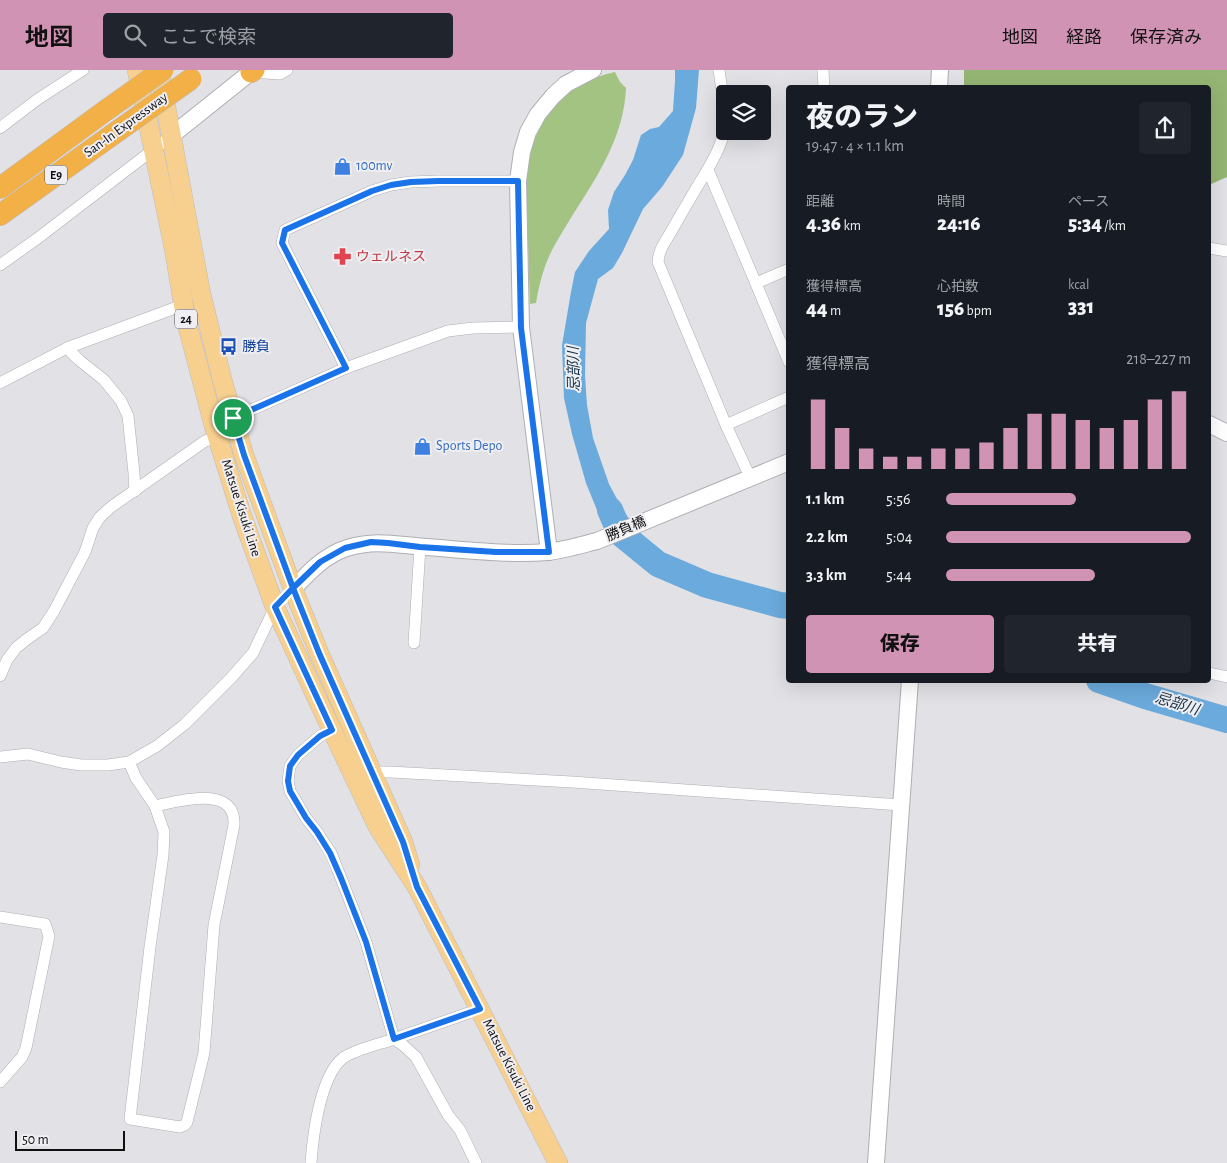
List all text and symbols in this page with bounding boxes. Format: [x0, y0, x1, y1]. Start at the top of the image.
search box [103, 13, 453, 58]
icon: search [121, 21, 149, 49]
text: 地図 [25, 26, 73, 50]
text: ここで検索 [161, 28, 256, 47]
text: 地図 [1002, 29, 1038, 47]
text: 経路 [1066, 29, 1102, 47]
text: 保存済み [1130, 29, 1202, 47]
map controls [716, 85, 771, 140]
button: layers [716, 85, 771, 140]
street label: San-In Expressway [82, 90, 170, 160]
button: share [1139, 102, 1191, 154]
text: 夜のラン [806, 104, 918, 132]
text: 19:47 · 4 × 1.1 km [806, 138, 904, 154]
shop icon: 100mv [332, 156, 352, 176]
place label: 100mv [356, 159, 393, 173]
road number: E9 [45, 166, 67, 184]
text: 距離 [806, 195, 834, 209]
text: 時間 [937, 195, 965, 209]
text: ペース [1068, 195, 1109, 209]
text: 4.36 [806, 213, 841, 234]
text: 24:16 [937, 213, 981, 234]
text: 5:34 [1068, 213, 1102, 234]
text: km [841, 219, 861, 233]
text: /km [1102, 219, 1126, 233]
pharmacy icon: ウェルネス [332, 247, 352, 267]
place label: ウェルネス [356, 250, 426, 264]
text: kcal [1068, 278, 1089, 292]
text: 獲得標高 [806, 280, 862, 294]
text: 心拍数 [937, 280, 979, 294]
text: 331 [1068, 296, 1094, 317]
text: 44 [806, 298, 828, 319]
text: 156 [937, 298, 964, 319]
text: m [828, 304, 841, 318]
text: bpm [964, 304, 992, 318]
road number: 24 [175, 310, 197, 328]
bus stop icon: 勝負 [218, 337, 238, 357]
place label: 勝負 [242, 339, 270, 354]
water label: 忌部川 [565, 344, 582, 392]
text: 218–227 m [1126, 351, 1191, 367]
text: 獲得標高 [806, 356, 870, 372]
pin [212, 397, 254, 439]
icon: arrive [219, 404, 247, 432]
shop icon: Sports Depo [412, 436, 432, 456]
place label: Sports Depo [436, 439, 503, 453]
street label: Matsue Kisuki Line [219, 458, 263, 558]
text: 1.1 km [806, 491, 844, 507]
text: 5:56 [886, 491, 911, 507]
street label: 勝負橋 [604, 513, 648, 544]
text: 2.2 km [806, 529, 848, 545]
text: 5:04 [886, 529, 913, 545]
text: 3.3 km [806, 567, 847, 583]
text: 5:44 [886, 567, 912, 583]
button: 保存 [806, 615, 994, 673]
button: 共有 [1004, 615, 1191, 673]
water label: 忌部川 [1153, 689, 1203, 718]
street label: Matsue Kisuki Line [480, 1017, 538, 1113]
scale bar [15, 1128, 125, 1151]
text: 50 m [22, 1133, 49, 1147]

